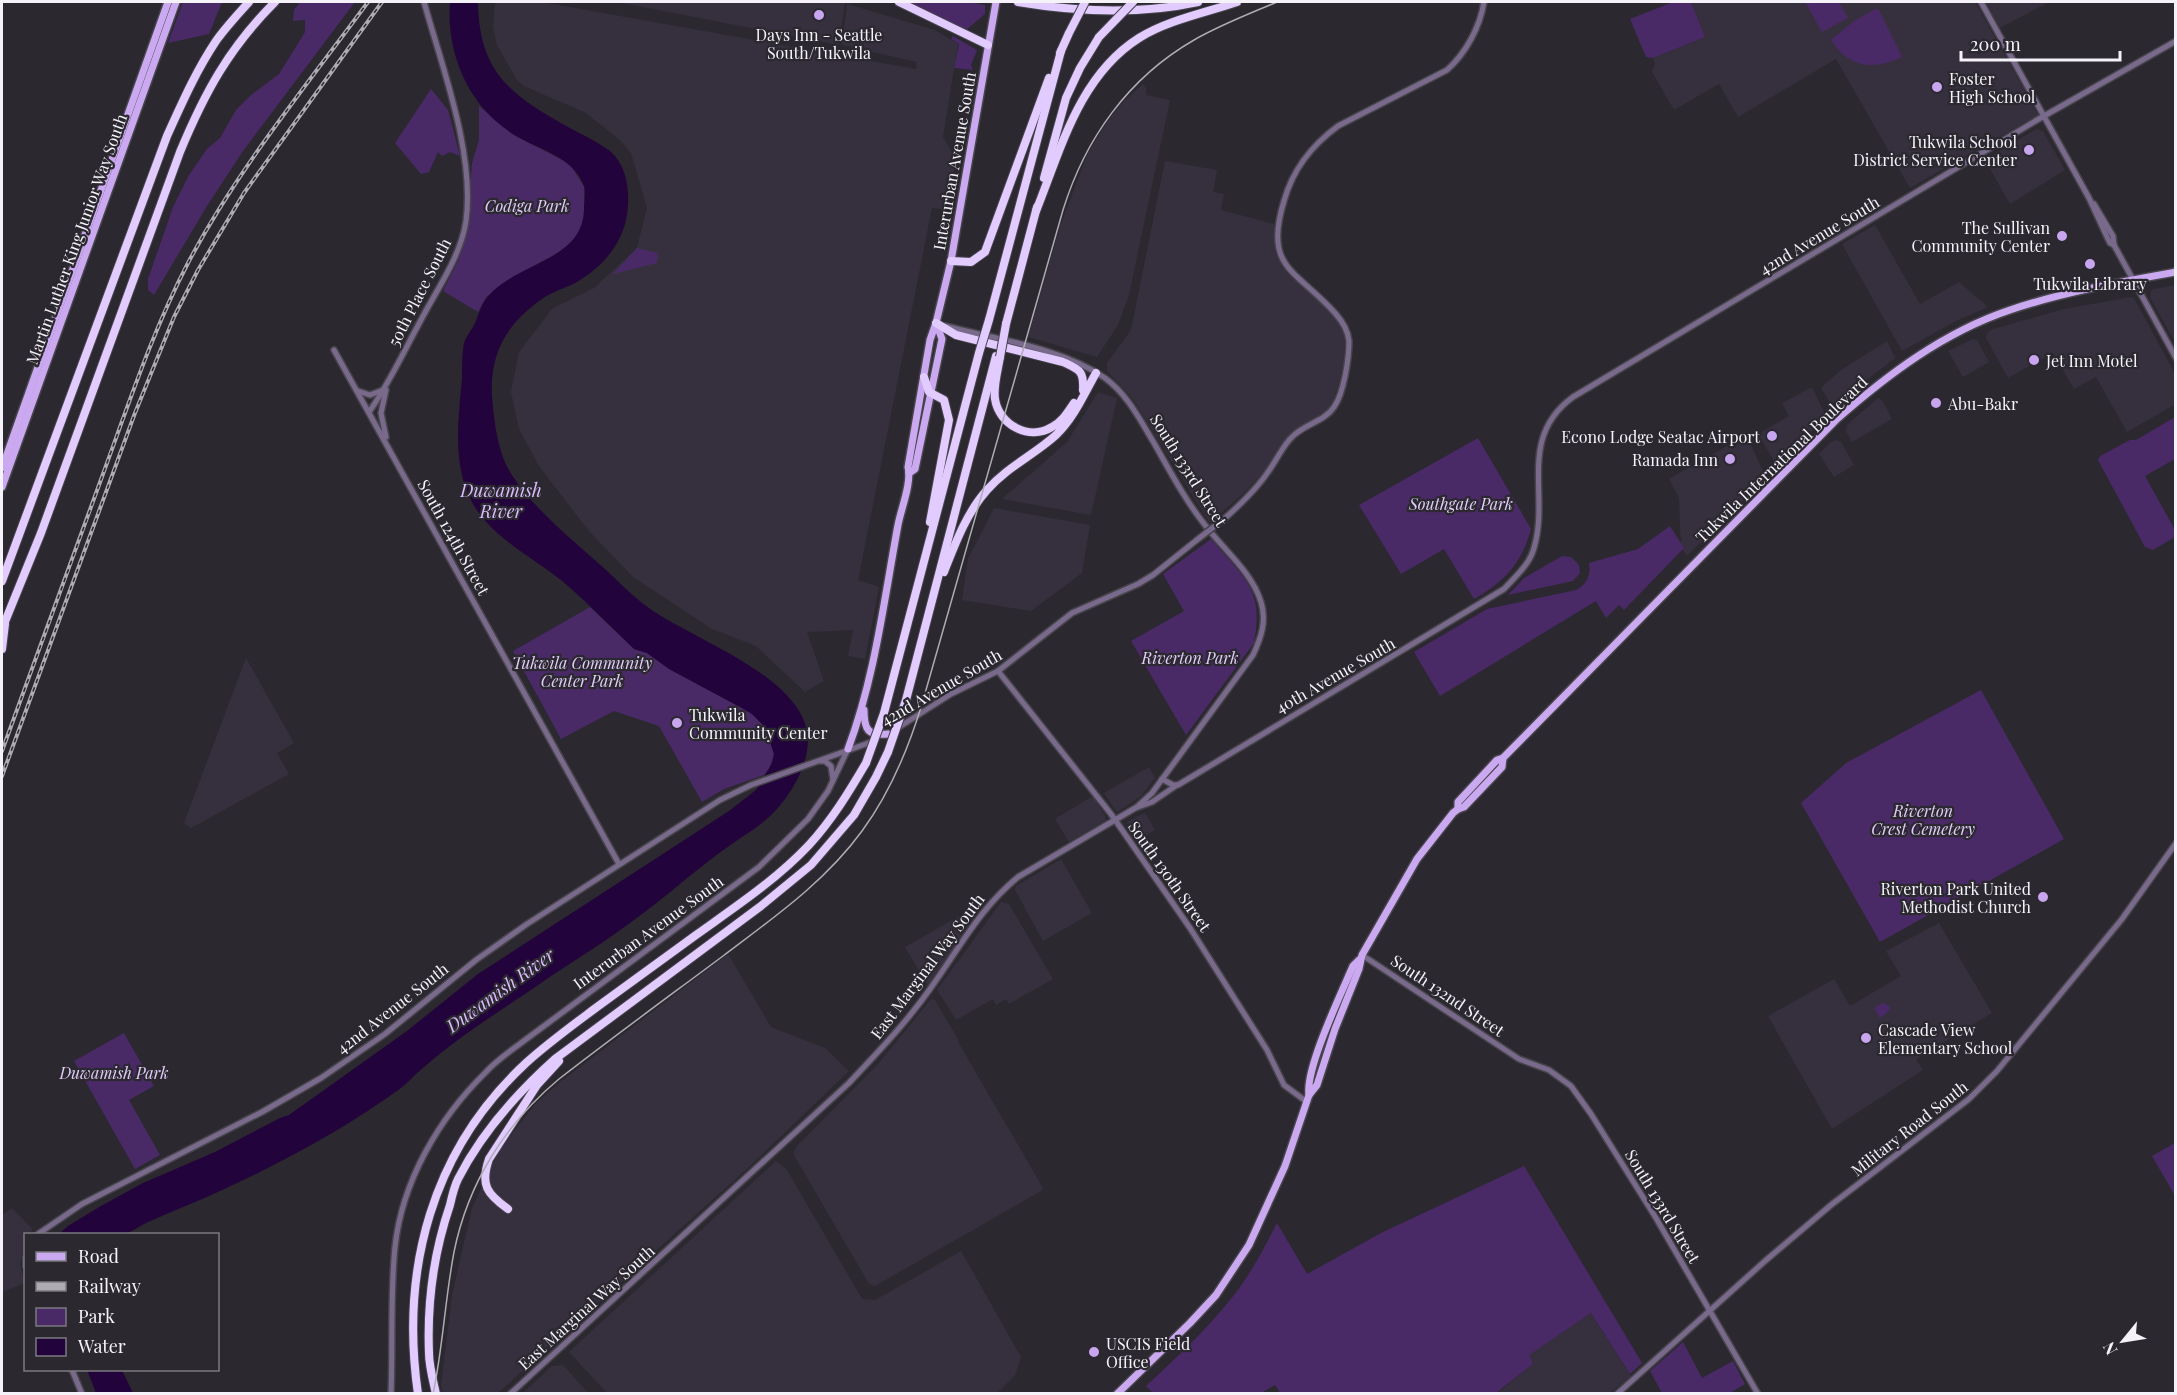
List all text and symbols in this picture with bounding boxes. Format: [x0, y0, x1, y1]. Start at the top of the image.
marker: Days Inn - Seattle South/Tukwila [812, 8, 826, 22]
place label: Days Inn - Seattle South/Tukwila [756, 24, 882, 63]
scale bar [1961, 24, 2120, 62]
text: 200 m [1970, 32, 2021, 56]
place label: Foster High School [1949, 68, 2036, 107]
street label: Interurban Avenue South [928, 70, 980, 252]
marker: Foster High School [1930, 80, 1944, 94]
street label: Martin Luther King Junior Way South [21, 110, 131, 367]
place label: Tukwila School District Service Center [1853, 131, 2017, 170]
marker: Tukwila School District Service Center [2022, 143, 2036, 157]
street label: 42nd Avenue South [1755, 191, 1883, 279]
park label: Codiga Park [485, 195, 569, 216]
place label: The Sullivan Community Center [1911, 217, 2050, 256]
marker: The Sullivan Community Center [2055, 229, 2069, 243]
street label: 50th Place South [383, 234, 456, 350]
marker: Tukwila Library [2083, 257, 2097, 271]
place label: Tukwila Library [2033, 273, 2147, 294]
place label: Jet Inn Motel [2045, 350, 2138, 371]
marker: Jet Inn Motel [2027, 353, 2041, 367]
street label: Tukwila International Boulevard [1691, 371, 1871, 547]
place label: Abu-Bakr [1947, 393, 2018, 414]
marker: Abu-Bakr [1929, 396, 1943, 410]
street label: South 133rd Street [1146, 410, 1232, 530]
place label: Econo Lodge Seatac Airport [1561, 426, 1760, 447]
marker: Econo Lodge Seatac Airport [1765, 429, 1779, 443]
place label: Ramada Inn [1632, 449, 1718, 470]
marker: Ramada Inn [1723, 452, 1737, 466]
street label: South 124th Street [413, 475, 495, 599]
water label: Duwamish River [459, 478, 542, 523]
park label: Southgate Park [1408, 493, 1513, 514]
street label: 40th Avenue South [1271, 632, 1399, 718]
street label: 42nd Avenue South [877, 644, 1006, 730]
park label: Riverton Park [1141, 647, 1238, 668]
park label: Tukwila Community Center Park [512, 652, 652, 691]
place label: Tukwila Community Center [689, 704, 828, 743]
marker: Tukwila Community Center [670, 716, 684, 730]
park label: Riverton Crest Cemetery [1871, 800, 1975, 839]
street label: South 130th Street [1124, 817, 1216, 936]
street label: Interurban Avenue South [569, 870, 728, 994]
place label: Riverton Park United Methodist Church [1881, 878, 2032, 917]
street label: East Marginal Way South [865, 889, 989, 1043]
marker: Riverton Park United Methodist Church [2036, 890, 2050, 904]
water label: Duwamish River [440, 942, 560, 1038]
street label: South 132nd Street [1387, 949, 1509, 1041]
street label: 42nd Avenue South [332, 957, 453, 1058]
place label: Cascade View Elementary School [1878, 1019, 2013, 1058]
marker: Cascade View Elementary School [1859, 1031, 1873, 1045]
park label: Duwamish Park [58, 1062, 169, 1083]
street label: Military Road South [1846, 1076, 1972, 1180]
street label: South 133rd Street [1621, 1145, 1705, 1267]
legend [24, 1233, 219, 1371]
street label: East Marginal Way South [513, 1240, 659, 1374]
text: Road [78, 1244, 119, 1268]
text: Railway [78, 1274, 141, 1298]
text: Park [78, 1304, 115, 1328]
north arrow [2093, 1311, 2153, 1371]
place label: USCIS Field Office [1106, 1333, 1190, 1372]
text: Water [77, 1334, 126, 1358]
text: N [2097, 1338, 2122, 1359]
marker: USCIS Field Office [1087, 1345, 1101, 1359]

